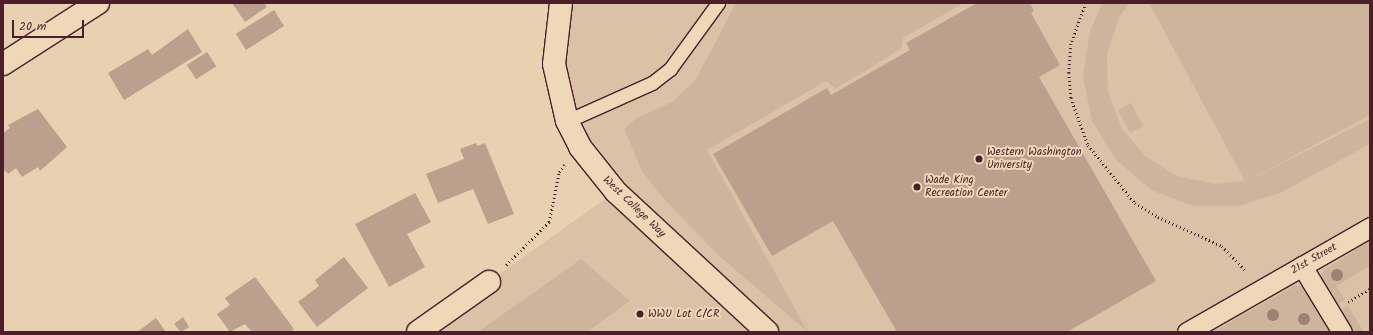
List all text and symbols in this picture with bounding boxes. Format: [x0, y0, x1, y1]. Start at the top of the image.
scale bar [14, 12, 86, 38]
text: 20 m [19, 17, 46, 36]
place label: Western Washington University [987, 146, 1082, 172]
marker: Western Washington University [974, 154, 984, 164]
street label: West College Way [600, 174, 668, 240]
place label: Wade King Recreation Center [925, 174, 1007, 200]
marker: Wade King Recreation Center [912, 182, 922, 192]
street label: 21st Street [1289, 241, 1339, 277]
place label: WWU Lot C/CR [648, 307, 719, 321]
marker: WWU Lot C/CR [635, 309, 645, 319]

